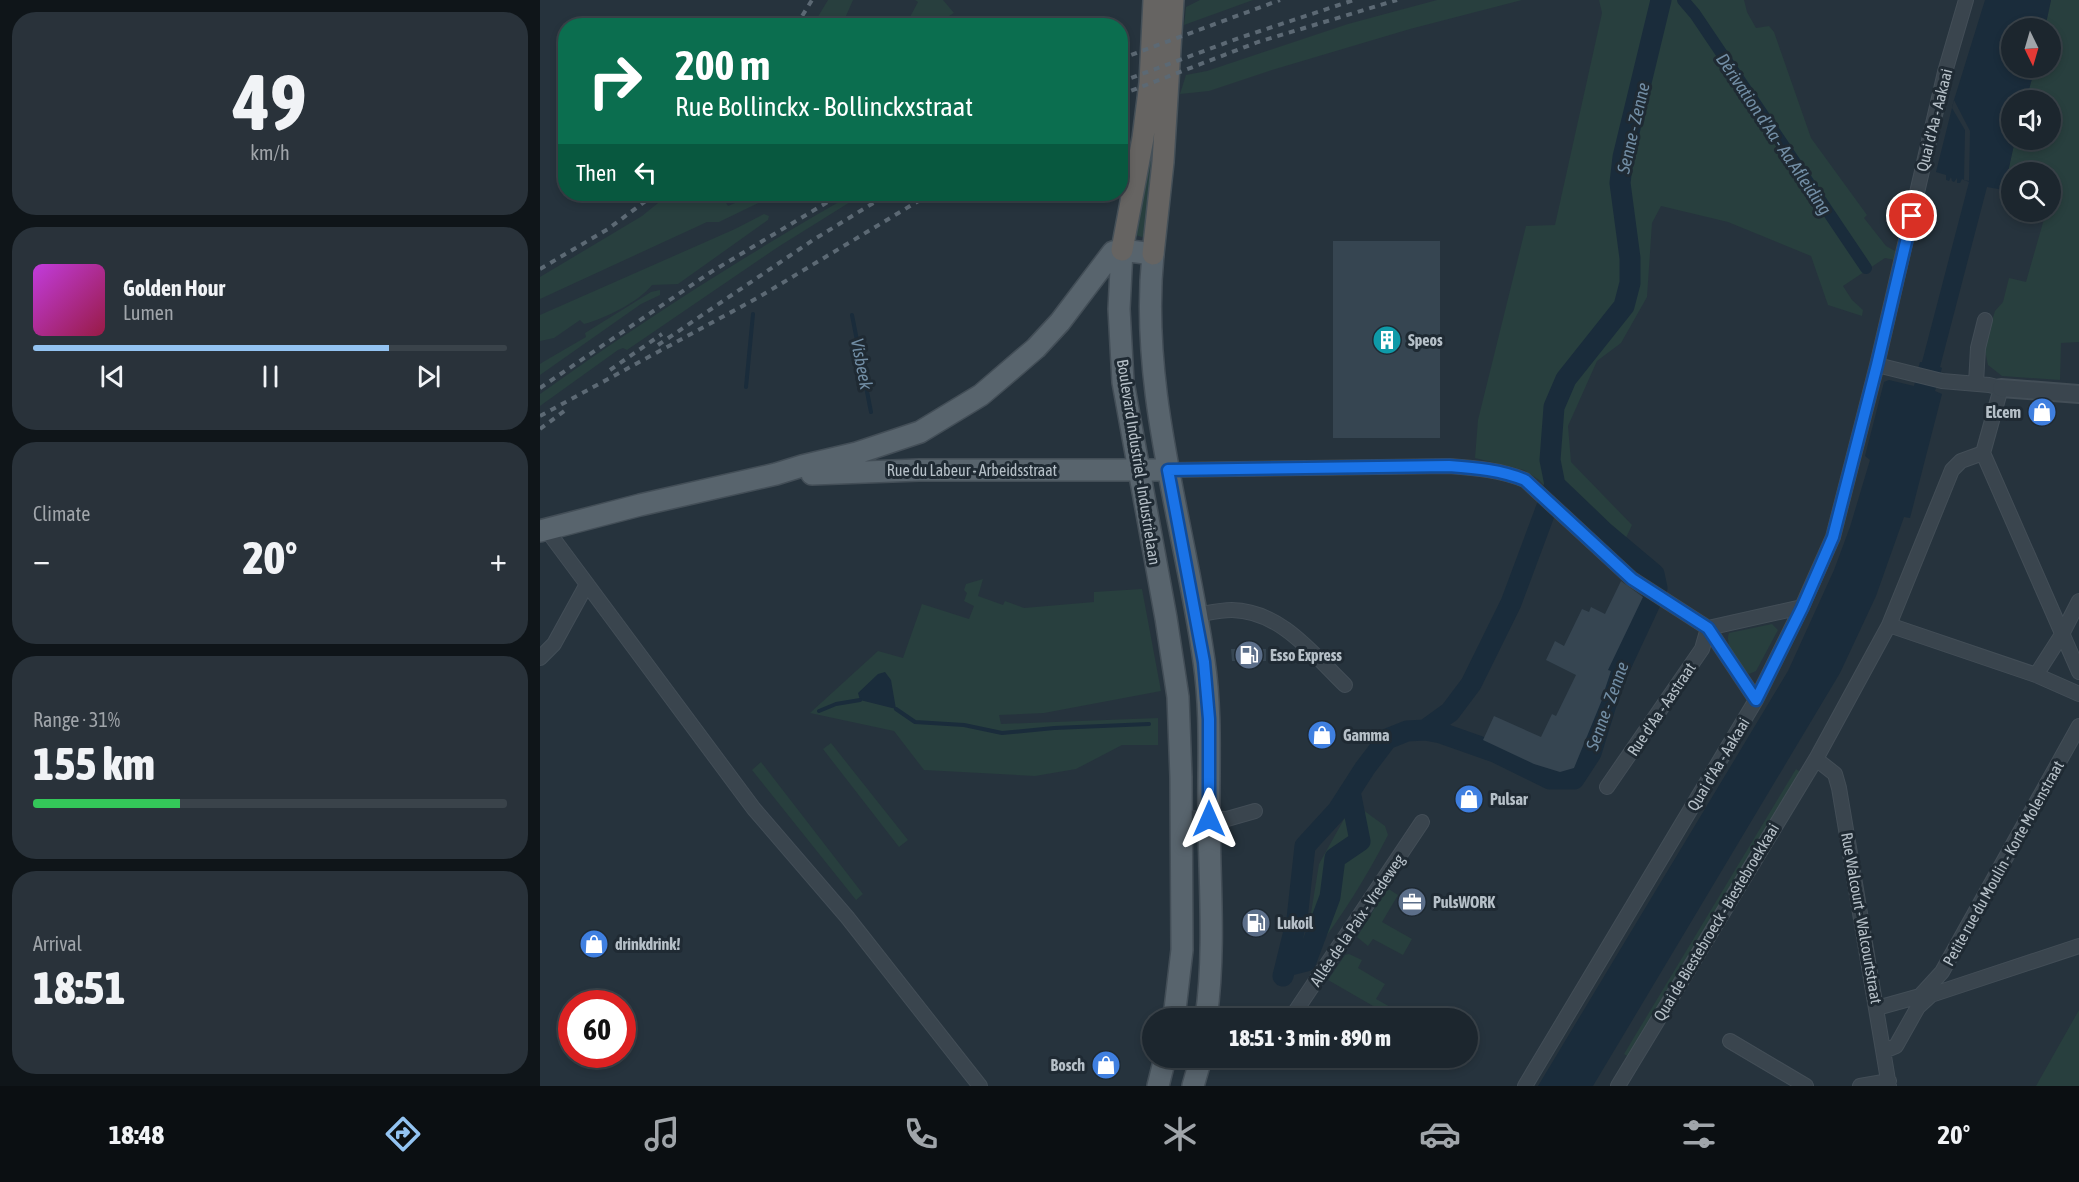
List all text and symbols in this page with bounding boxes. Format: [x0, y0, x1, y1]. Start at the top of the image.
north arrow [2001, 18, 2061, 78]
map controls [2001, 18, 2061, 222]
text: 200 m [675, 41, 770, 89]
icon: right [576, 42, 654, 120]
water label: Dérivation d'Aa - Aa Afleiding [1712, 49, 1836, 219]
text: 49 [233, 57, 307, 147]
street label: Quai d'Aa - Aakaai [1913, 67, 1955, 173]
water label: Senne - Zenne [1612, 80, 1654, 176]
button: sound [2001, 90, 2061, 150]
text: Rue Bollinckx - Bollinckxstraat [675, 91, 973, 122]
text: km/h [250, 141, 290, 164]
icon: left [629, 156, 662, 189]
text: Then [576, 160, 617, 186]
button: search [2001, 162, 2061, 222]
pin [1886, 190, 1937, 241]
icon: arrive [1895, 199, 1928, 232]
text: Golden Hour [123, 275, 225, 301]
text: Lumen [123, 301, 174, 324]
building icon: Speos [1371, 324, 1403, 356]
place label: Speos [1408, 331, 1443, 349]
water label: Visbeek [847, 337, 877, 392]
street label: Boulevard Industriel - Industrielaan [1114, 358, 1164, 566]
icon: previous [96, 360, 129, 393]
icon: pause [254, 360, 287, 393]
icon: next [412, 360, 445, 393]
shop icon: Elcem [2026, 396, 2058, 428]
place label: Elcem [1985, 403, 2021, 421]
street label: Rue du Labeur - Arbeidsstraat [887, 461, 1058, 479]
text: Climate [33, 502, 90, 525]
text: 20° [243, 532, 297, 584]
text: − [33, 540, 50, 578]
text: + [490, 540, 507, 578]
fuel station icon: Esso Express [1233, 639, 1265, 671]
place label: Esso Express [1270, 646, 1342, 664]
water label: Senne - Zenne [1581, 659, 1633, 754]
street label: Rue d'Aa - Aastraat [1623, 659, 1699, 759]
text: Range · 31% [33, 708, 120, 731]
street label: Quai d'Aa - Aakaai [1683, 714, 1753, 814]
shop icon: Gamma [1306, 719, 1338, 751]
place label: Gamma [1343, 726, 1389, 744]
text: 155 km [33, 738, 155, 790]
street label: Petite rue du Moulin - Korte Molenstraat [1939, 757, 2067, 969]
shop icon: Pulsar [1453, 783, 1485, 815]
position arrow [1177, 787, 1241, 851]
place label: Pulsar [1490, 790, 1528, 808]
street label: Quai de Biestebroeck - Biestebroekkaai [1650, 820, 1782, 1024]
street label: Rue Walcourt - Walcourtstraat [1838, 831, 1886, 1005]
street label: Allée de la Paix - Vredeweg [1306, 851, 1409, 990]
office icon: PulsWORK [1396, 886, 1428, 918]
place label: PulsWORK [1433, 893, 1495, 911]
fuel station icon: Lukoil [1240, 907, 1272, 939]
place label: Lukoil [1277, 914, 1314, 932]
shop icon: drinkdrink! [578, 928, 610, 960]
text: Arrival [33, 932, 82, 955]
place label: drinkdrink! [615, 935, 680, 953]
text: 18:51 [33, 962, 126, 1014]
speed limit sign: 60 [558, 990, 636, 1068]
text: 18:51 · 3 min · 890 m [1229, 1025, 1391, 1051]
shop icon: Bosch [1090, 1049, 1122, 1081]
place label: Bosch [1051, 1056, 1085, 1074]
icon: directions [382, 1113, 424, 1155]
icon: music [641, 1113, 683, 1155]
icon: phone [900, 1113, 942, 1155]
icon: climate [1159, 1113, 1201, 1155]
icon: car [1419, 1113, 1461, 1155]
icon: filters [1678, 1113, 1720, 1155]
text: 18:48 [109, 1119, 164, 1150]
text: 20° [1937, 1119, 1970, 1150]

